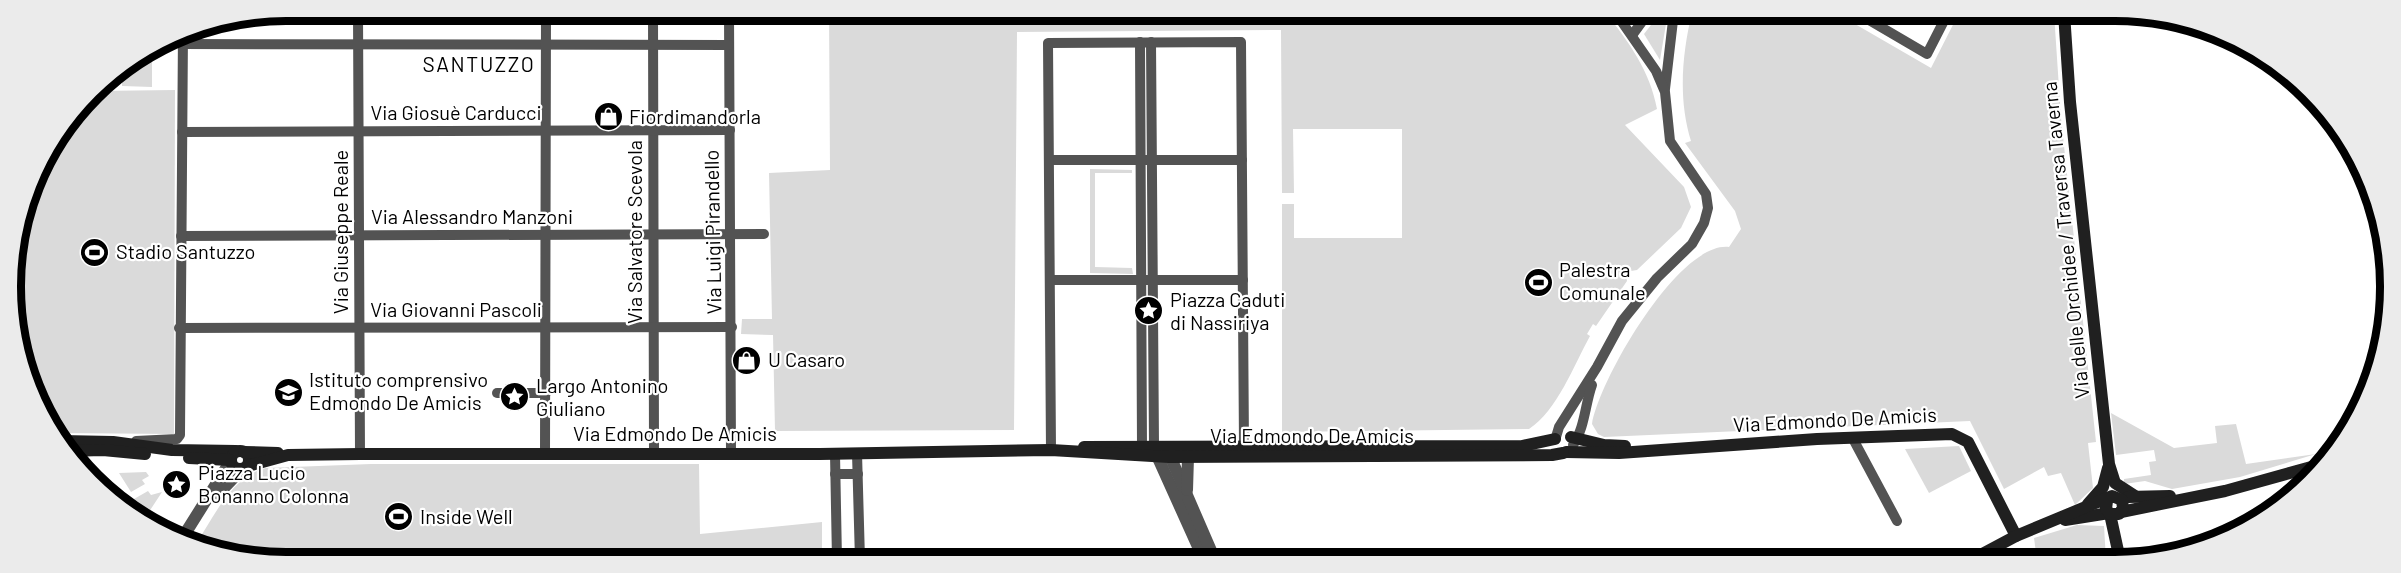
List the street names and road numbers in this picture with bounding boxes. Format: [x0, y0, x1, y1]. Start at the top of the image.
street label: Via delle Orchidee / Traversa Taverna [2036, 80, 2094, 400]
street label: Via Giosuè Carducci [370, 100, 542, 124]
street label: Via Salvatore Scevola [622, 140, 646, 324]
street label: Via Luigi Pirandello [699, 149, 725, 315]
street label: Via Giuseppe Reale [328, 150, 352, 314]
street label: Via Alessandro Manzoni [371, 204, 573, 228]
street label: Via Giovanni Pascoli [370, 297, 542, 321]
street label: Via Edmondo De Amicis [1733, 402, 1937, 436]
street label: Via Edmondo De Amicis [573, 421, 777, 445]
street label: Via Edmondo De Amicis [1210, 423, 1414, 447]

